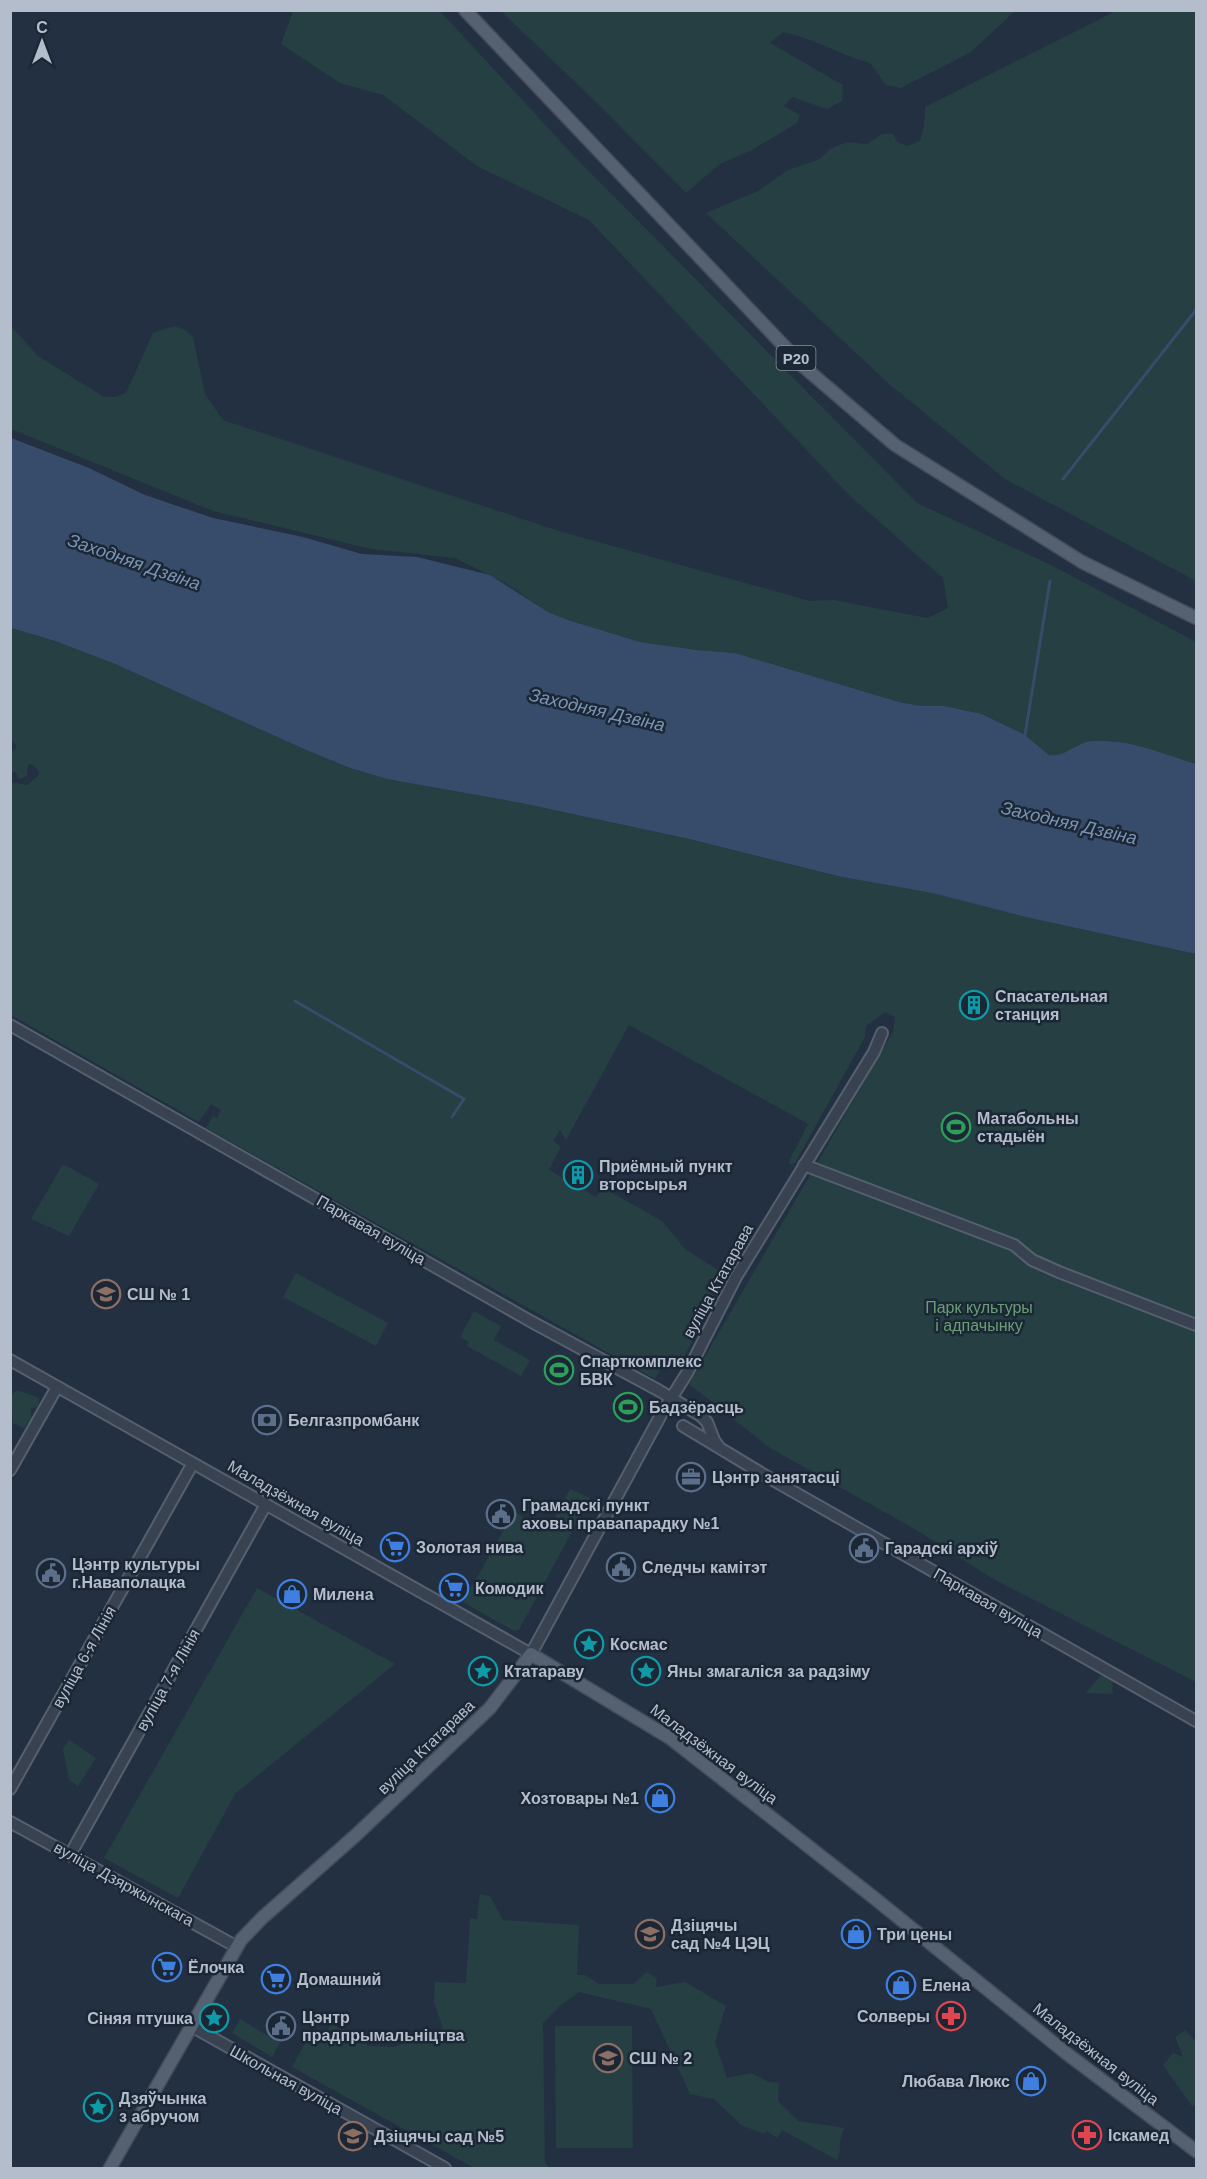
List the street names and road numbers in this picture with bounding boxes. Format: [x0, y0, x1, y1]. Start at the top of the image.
road number: Р20 [776, 346, 816, 370]
street label: Паркавая вуліца [314, 1192, 428, 1268]
street label: вуліца Ктатарава [680, 1221, 756, 1341]
street label: Маладзёжная вуліца [225, 1457, 367, 1549]
street label: Паркавая вуліца [931, 1565, 1045, 1641]
street label: вуліца 6-я Лінія [49, 1603, 119, 1711]
street label: вуліца 7-я Лінія [133, 1626, 203, 1734]
street label: вуліца Ктатарава [374, 1697, 478, 1797]
street label: Маладзёжная вуліца [647, 1701, 781, 1807]
street label: вуліца Дзяржынскага [51, 1838, 197, 1930]
street label: Маладзёжная вуліца [1030, 2000, 1162, 2108]
street label: Школьная вуліца [227, 2042, 345, 2118]

